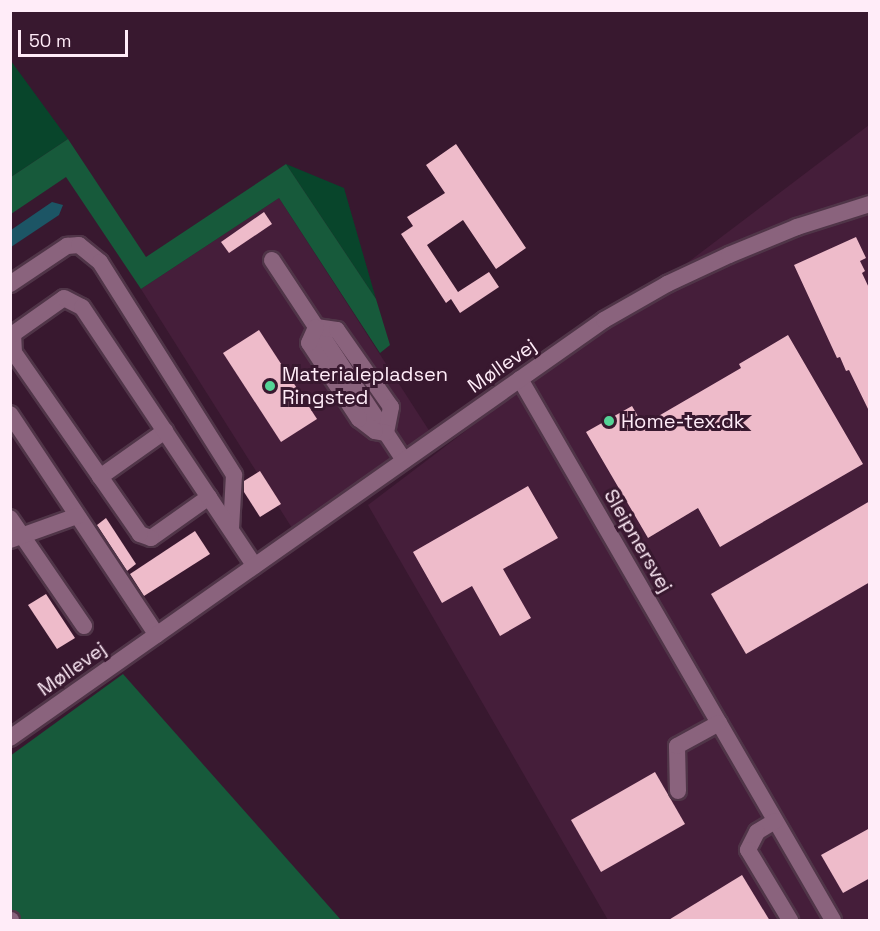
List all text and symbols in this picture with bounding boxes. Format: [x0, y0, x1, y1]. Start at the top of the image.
scale bar [21, 18, 130, 56]
text: 50 m [29, 29, 71, 52]
street label: Møllevej [463, 334, 541, 398]
place label: Materialepladsen Ringsted [282, 362, 448, 409]
marker: Materialepladsen Ringsted [263, 379, 277, 393]
place label: Home-tex.dk [621, 409, 745, 433]
marker: Home-tex.dk [602, 414, 616, 428]
street label: Sleipnersvej [599, 485, 677, 597]
street label: Møllevej [33, 637, 111, 701]

